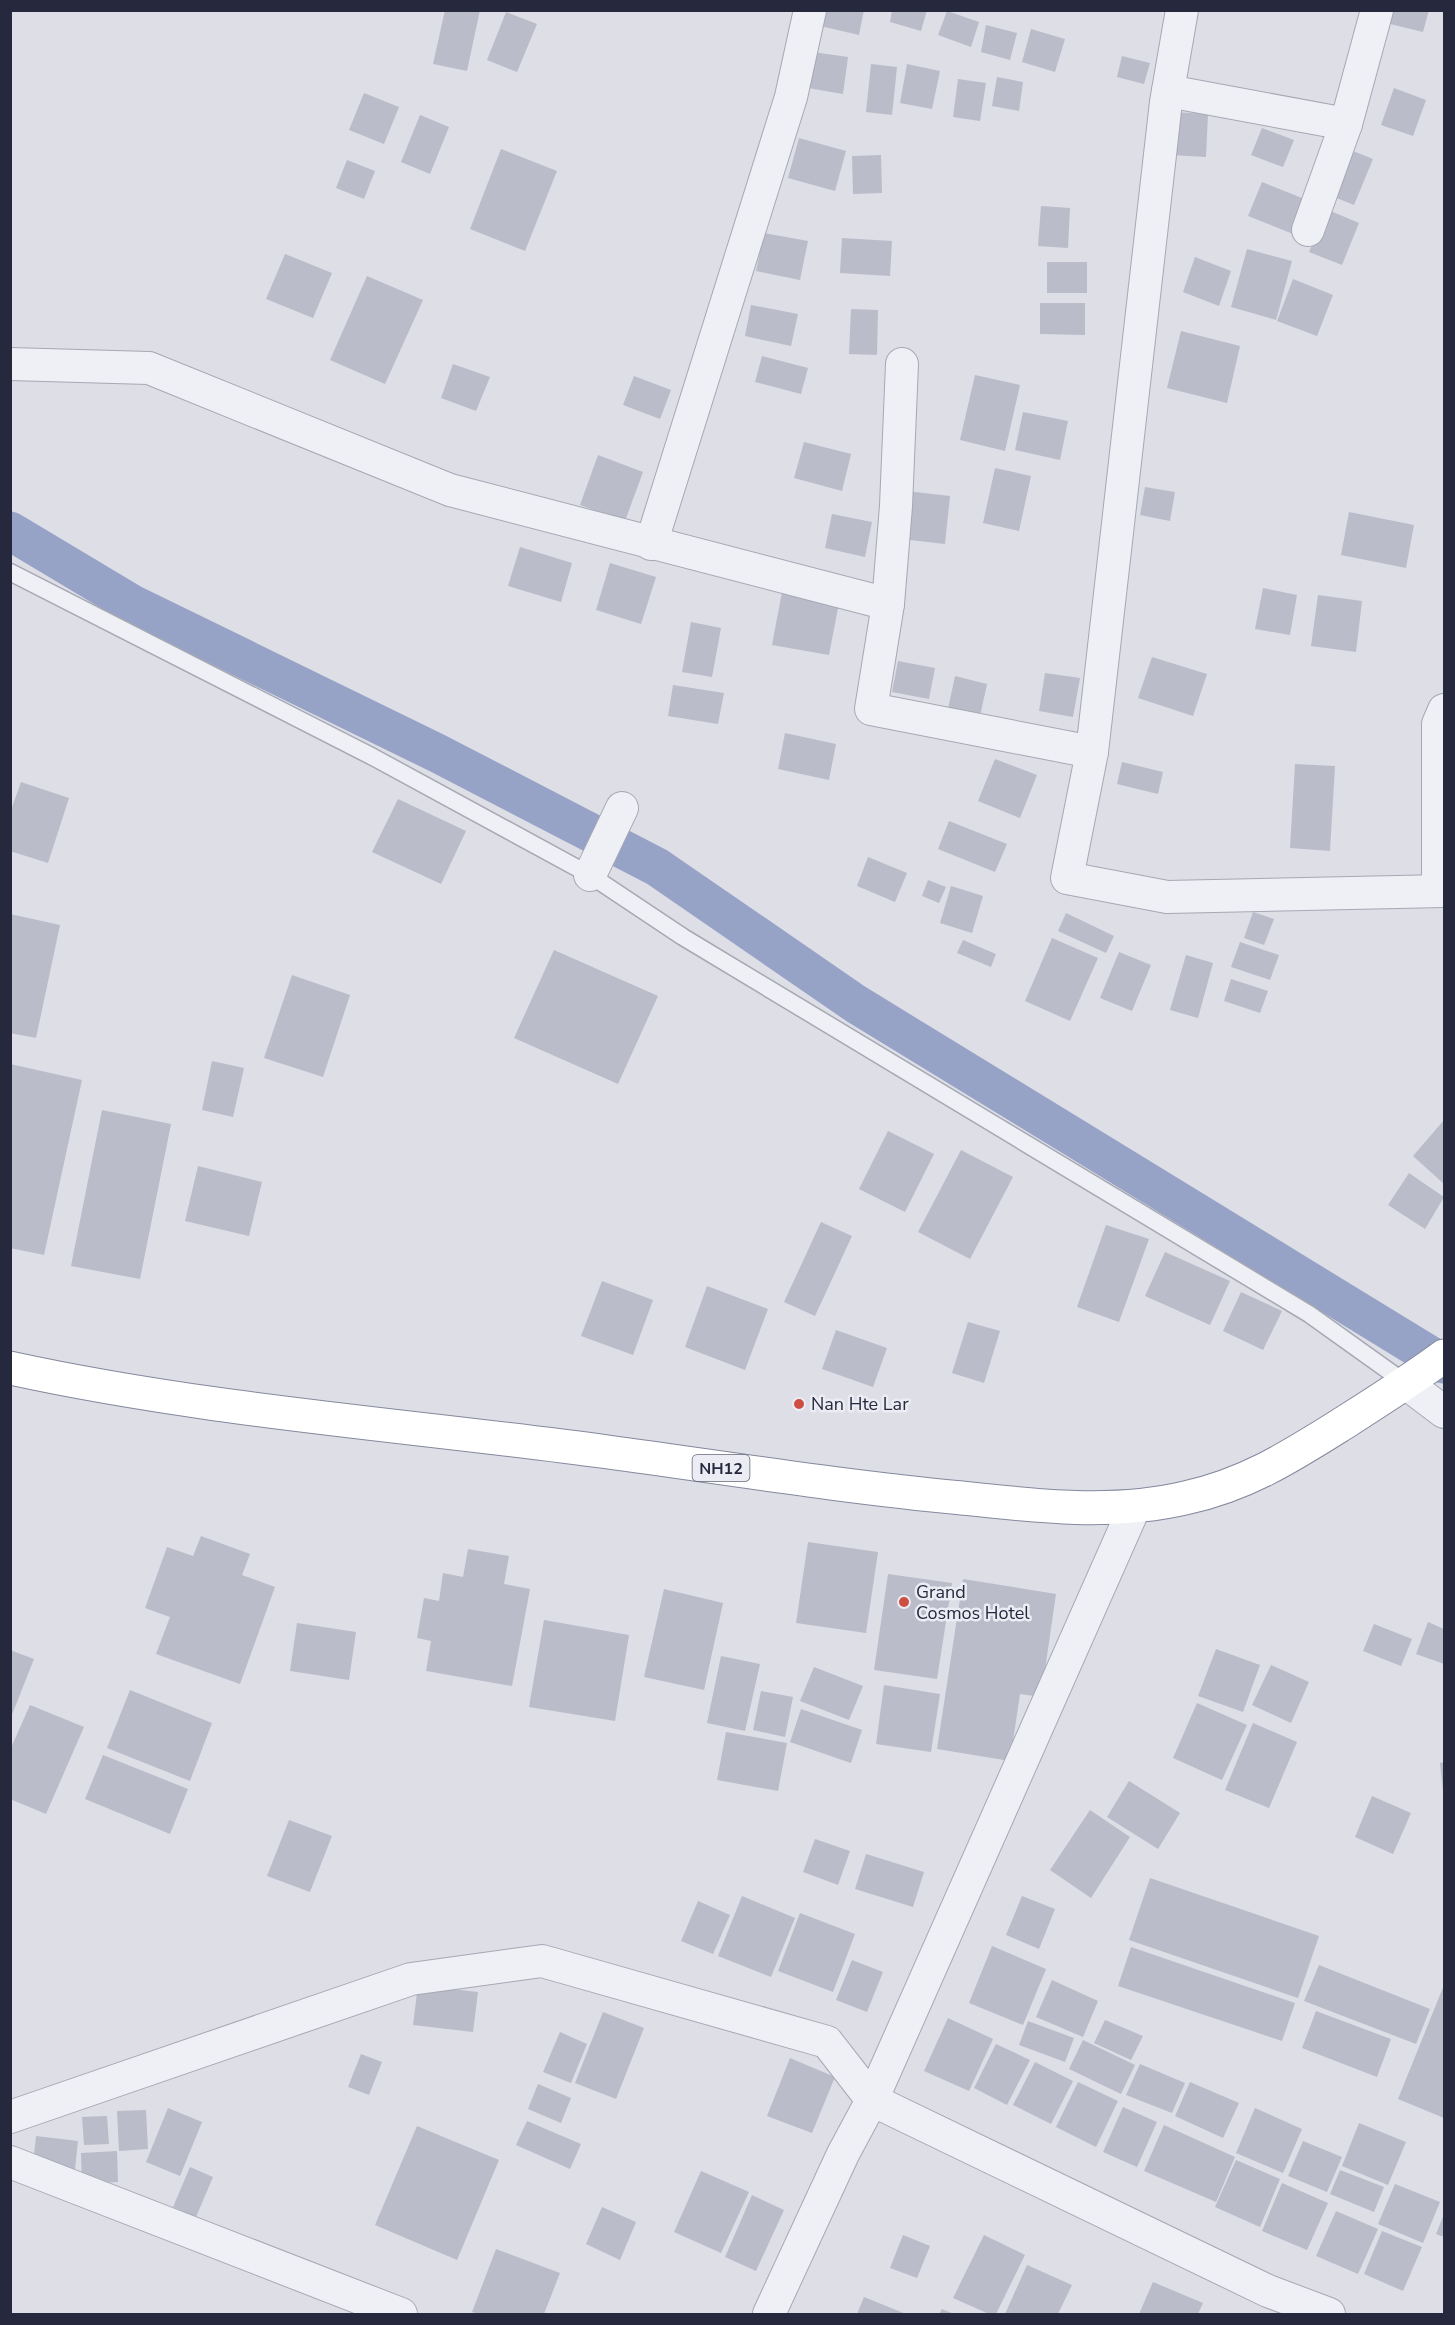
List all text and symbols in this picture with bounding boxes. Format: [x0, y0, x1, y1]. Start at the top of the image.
place label: Nan Hte Lar [811, 1392, 909, 1416]
marker: Nan Hte Lar [792, 1397, 806, 1411]
road number: NH12 [692, 1455, 750, 1481]
place label: Grand Cosmos Hotel [916, 1580, 1030, 1625]
marker: Grand Cosmos Hotel [897, 1595, 911, 1609]

